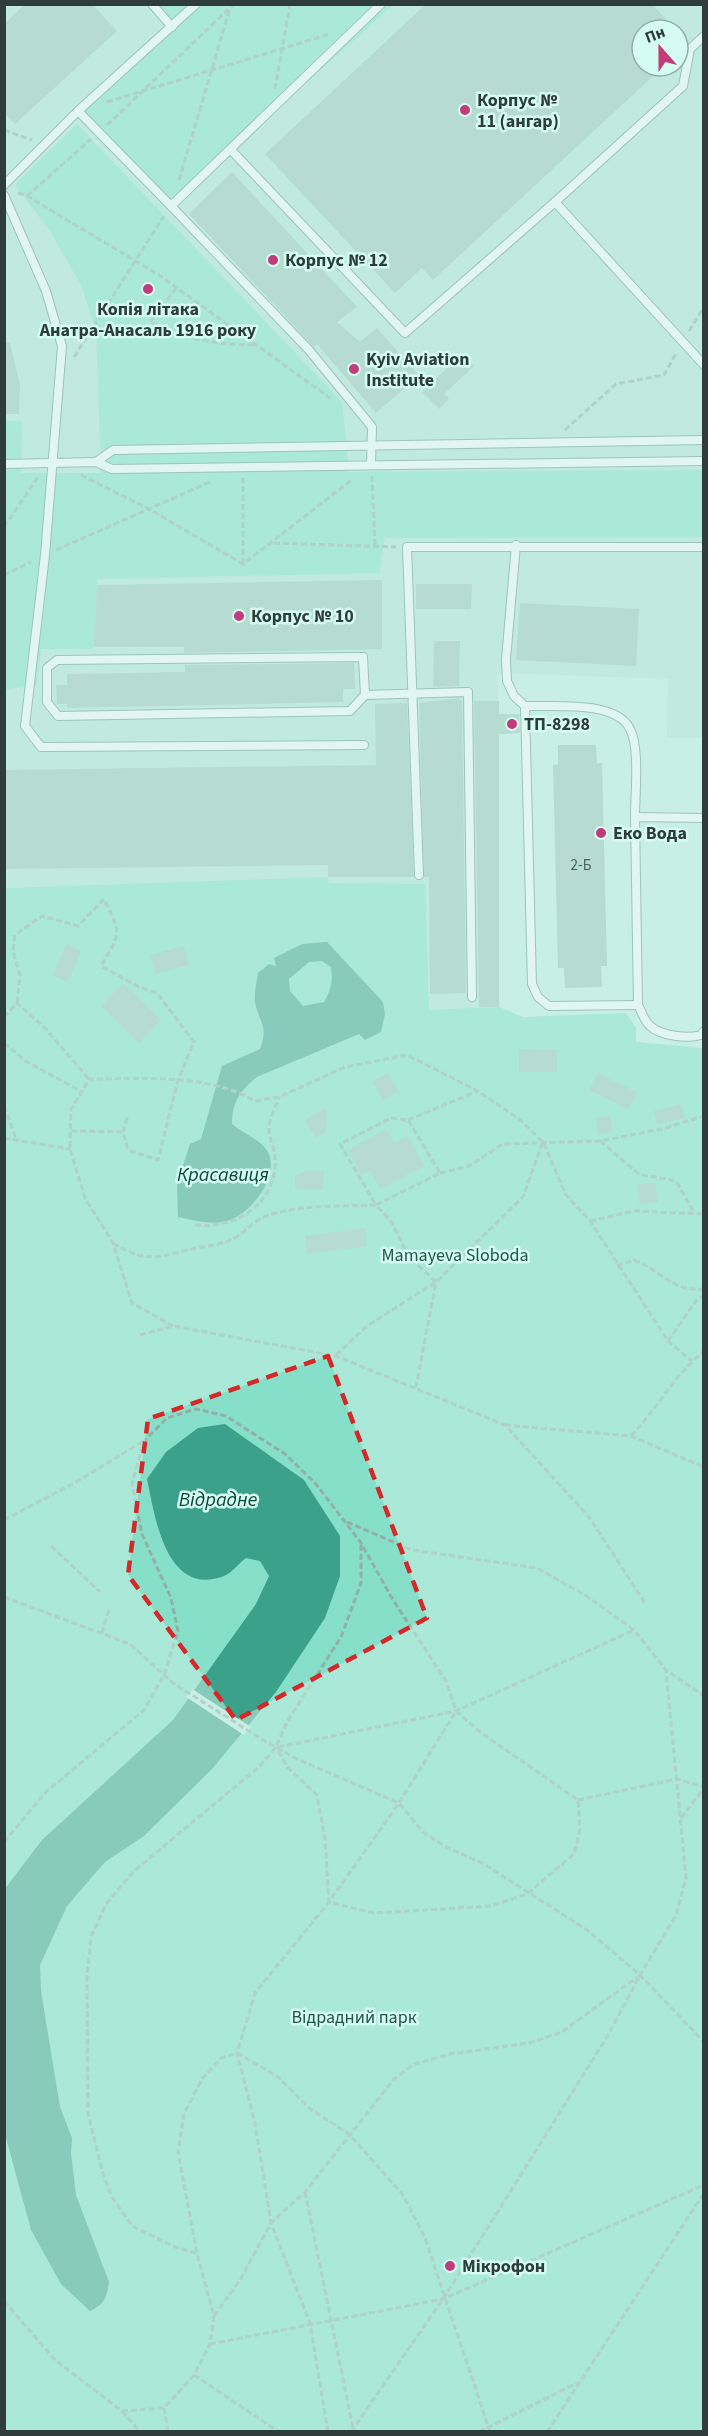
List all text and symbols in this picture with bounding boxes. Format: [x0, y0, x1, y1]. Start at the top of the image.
north arrow [630, 18, 690, 78]
text: Пн [642, 21, 668, 49]
place label: Корпус № 11 (ангар) [477, 88, 559, 134]
marker: Корпус № 11 (ангар) [458, 103, 472, 117]
place label: Корпус № 12 [285, 248, 388, 273]
marker: Корпус № 12 [266, 253, 280, 267]
marker: Копія літака Анатра-Анасаль 1916 року [141, 282, 155, 296]
place label: Копія літака Анатра-Анасаль 1916 року [39, 297, 257, 343]
place label: Kyiv Aviation Institute [366, 347, 470, 393]
marker: Kyiv Aviation Institute [347, 362, 361, 376]
place label: Корпус № 10 [251, 604, 354, 629]
marker: Корпус № 10 [232, 609, 246, 623]
place label: ТП-8298 [524, 712, 590, 737]
marker: ТП-8298 [505, 717, 519, 731]
place label: Еко Вода [613, 821, 687, 846]
marker: Еко Вода [594, 826, 608, 840]
house number: 2-Б [571, 855, 592, 876]
water label: Красавиця [177, 1161, 269, 1189]
park label: Mamayeva Sloboda [382, 1243, 528, 1268]
water label: Відрадне [179, 1486, 257, 1514]
park label: Відрадний парк [291, 2005, 417, 2030]
place label: Мікрофон [462, 2254, 545, 2279]
marker: Мікрофон [443, 2259, 457, 2273]

